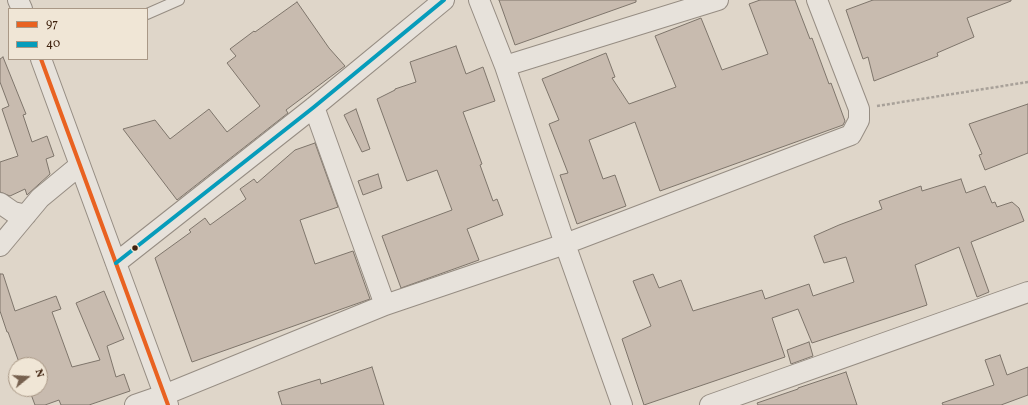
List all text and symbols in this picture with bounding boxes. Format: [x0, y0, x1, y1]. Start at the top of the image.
legend [8, 8, 148, 60]
text: 97 [46, 16, 58, 32]
text: 40 [46, 36, 60, 52]
unlabelled marker [130, 243, 140, 253]
north arrow [8, 357, 48, 397]
text: N [31, 367, 47, 380]

